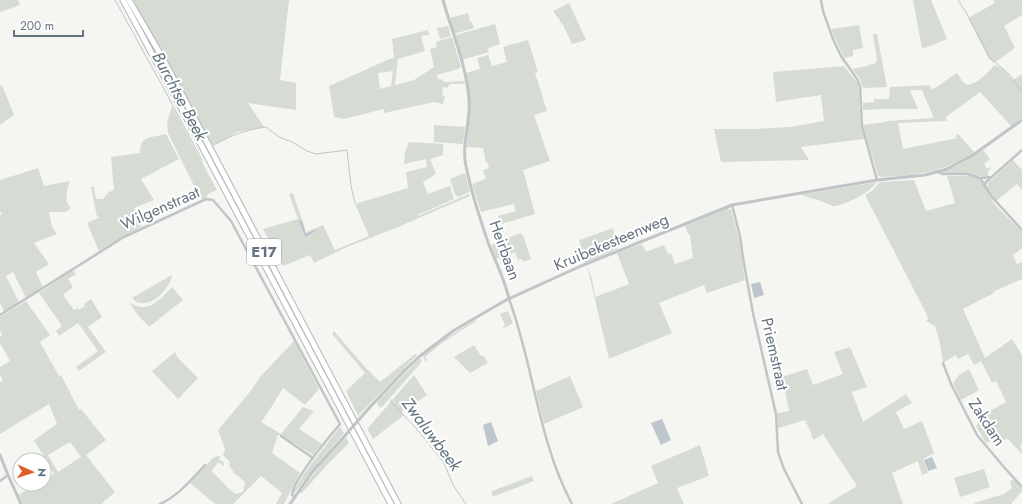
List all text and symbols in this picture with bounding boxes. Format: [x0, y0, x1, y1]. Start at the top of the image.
scale bar [14, 12, 83, 38]
text: 200 m [20, 17, 54, 35]
water label: Burchtse Beek [147, 47, 214, 145]
street label: Wilgenstraat [117, 180, 203, 236]
street label: Kruibekesteenweg [550, 207, 672, 277]
street label: Heirbaan [484, 217, 526, 283]
road number: E17 [247, 239, 281, 265]
street label: Priemstraat [755, 315, 795, 393]
water label: Zwaluwbeek [396, 392, 468, 476]
street label: Zakdam [963, 394, 1011, 450]
north arrow [12, 452, 52, 492]
text: N [34, 468, 50, 477]

